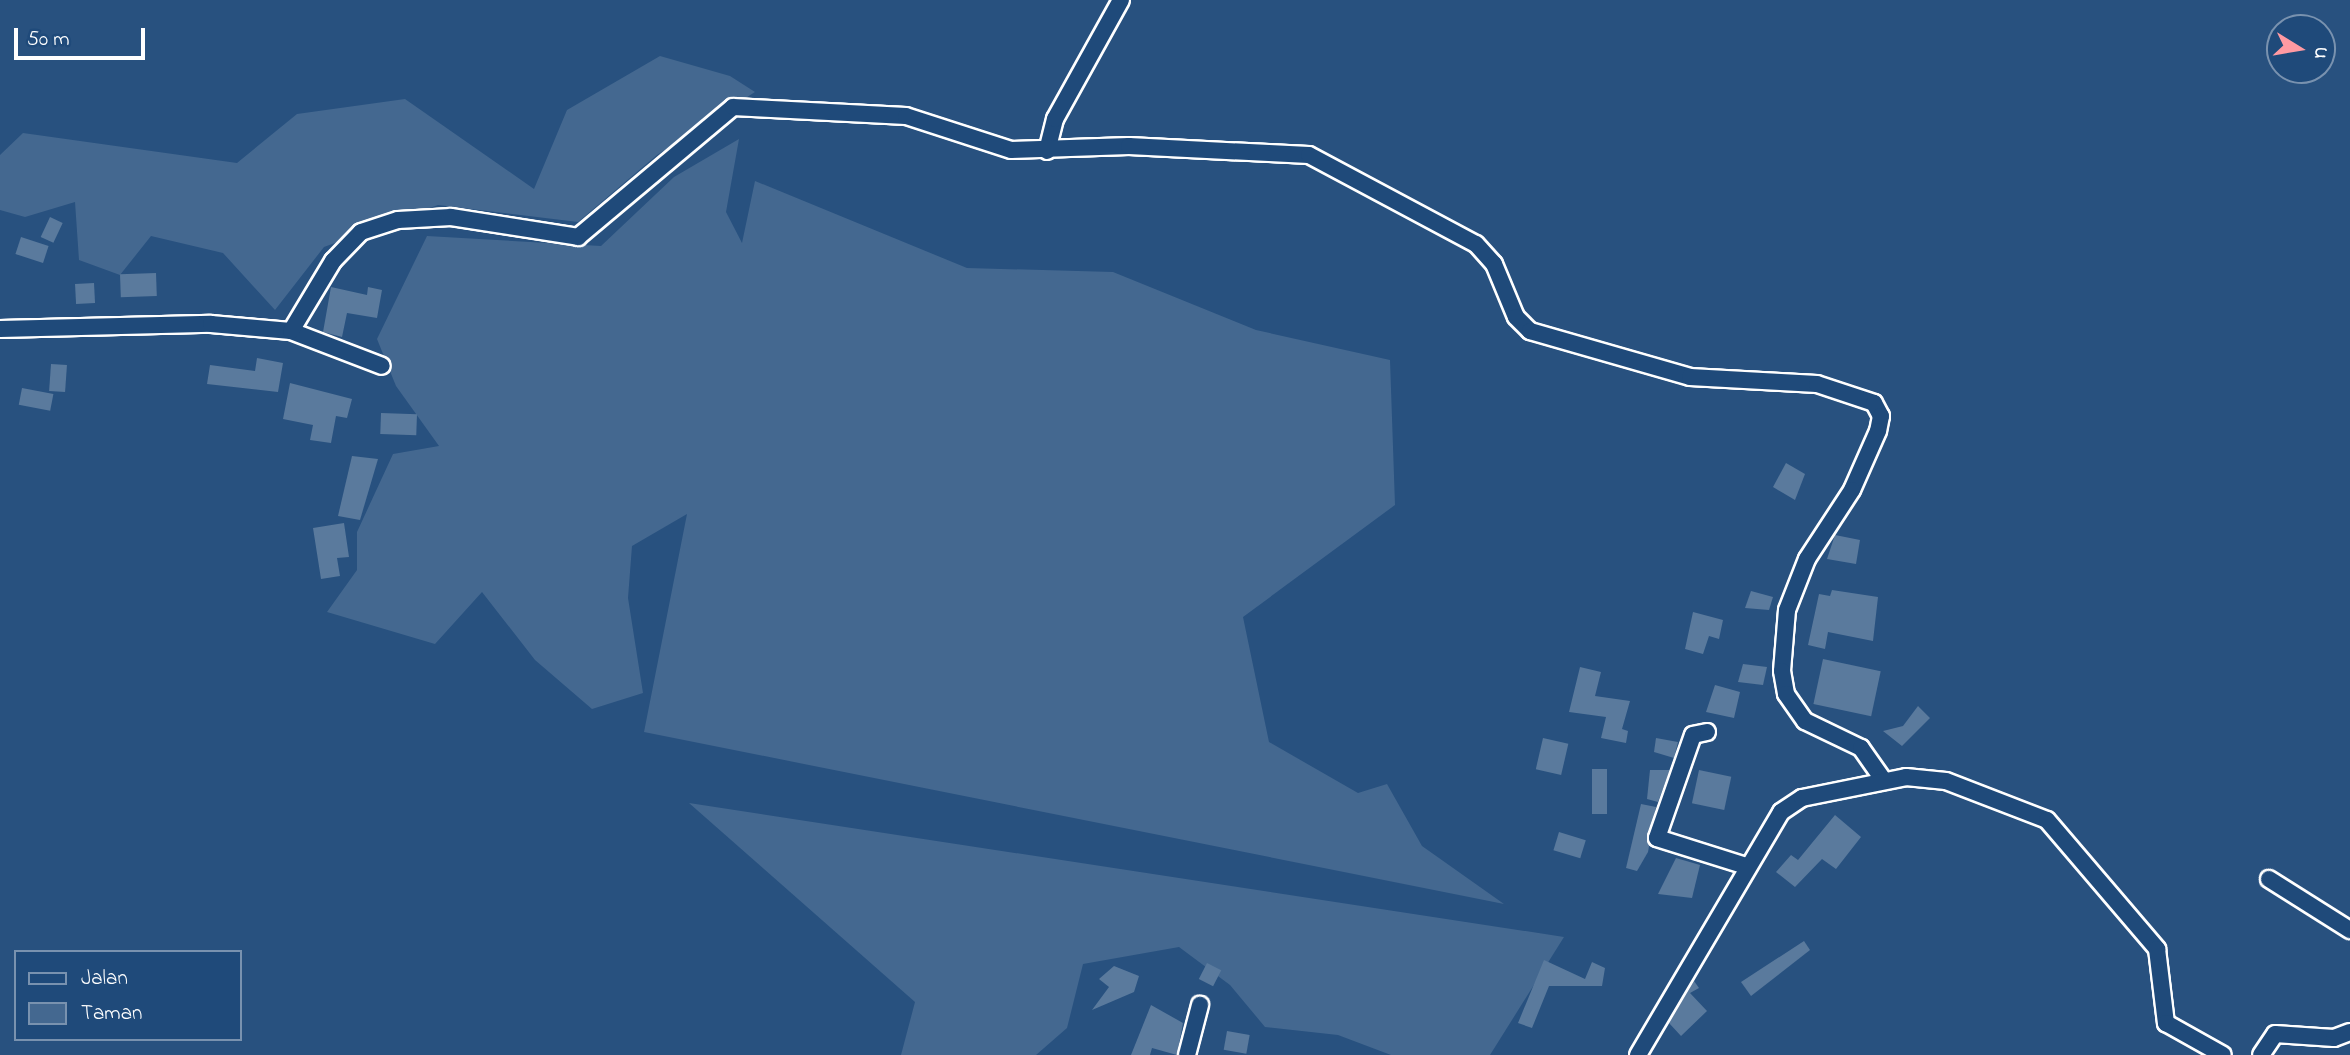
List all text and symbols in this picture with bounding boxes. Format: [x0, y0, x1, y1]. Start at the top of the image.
scale bar [18, 14, 149, 58]
north arrow [2266, 14, 2336, 84]
text: 50 m [27, 25, 70, 55]
text: U [2306, 44, 2335, 61]
legend [14, 950, 242, 1041]
text: Jalan [81, 964, 128, 994]
text: Taman [81, 999, 142, 1029]

